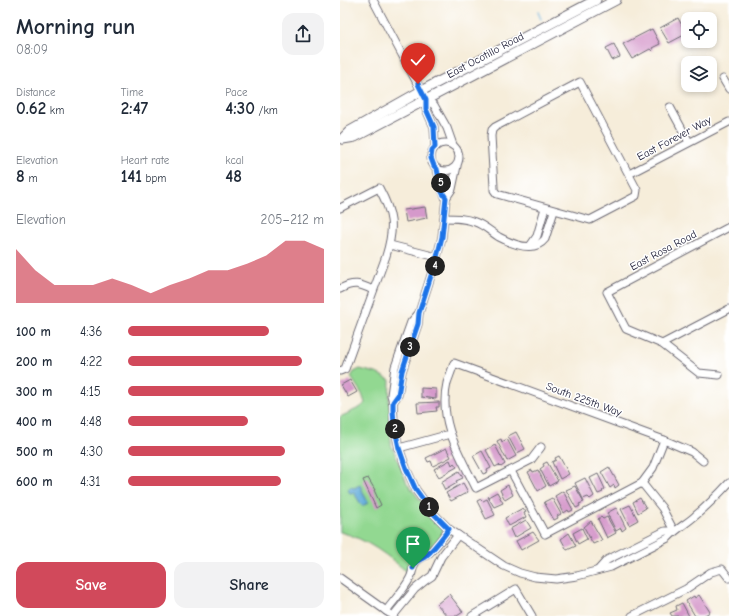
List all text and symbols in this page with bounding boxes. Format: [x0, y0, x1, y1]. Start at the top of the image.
map controls [681, 12, 717, 92]
button: locate [681, 12, 717, 48]
button: share [282, 13, 324, 55]
text: Morning run [16, 14, 135, 40]
street label: East Ocotillo Road [444, 30, 526, 81]
text: 08:09 [16, 42, 48, 57]
pin [401, 43, 435, 84]
icon: check [407, 49, 429, 71]
button: layers [681, 56, 717, 92]
text: Distance [16, 86, 55, 99]
text: Time [121, 86, 144, 99]
text: Pace [225, 86, 248, 99]
text: 0.62 [16, 99, 46, 118]
text: 2:47 [121, 99, 148, 118]
text: 4:30 [225, 99, 255, 118]
text: km [46, 104, 64, 117]
text: /km [255, 104, 278, 117]
street label: East Forever Way [635, 113, 714, 163]
text: Elevation [16, 154, 58, 167]
text: Heart rate [121, 154, 169, 167]
text: kcal [225, 154, 244, 167]
text: 8 [16, 167, 25, 186]
text: 141 [121, 167, 142, 186]
text: 48 [225, 167, 242, 186]
text: m [25, 172, 38, 185]
text: bpm [142, 172, 166, 185]
pin: 5 [431, 173, 451, 193]
text: 5 [438, 176, 444, 189]
text: Elevation [16, 212, 66, 227]
text: 205–212 m [261, 212, 324, 227]
street label: East Rosa Road [628, 227, 699, 273]
pin: 4 [425, 256, 445, 276]
text: 4 [432, 259, 438, 272]
text: 100 m [16, 324, 51, 339]
text: 4:36 [80, 324, 102, 339]
pin: 3 [400, 337, 420, 357]
text: 3 [407, 340, 413, 353]
text: 200 m [16, 354, 52, 369]
text: 4:22 [80, 354, 102, 369]
street label: South 225th Way [544, 380, 624, 419]
text: 300 m [16, 384, 52, 399]
text: 4:15 [80, 384, 101, 399]
text: 400 m [16, 414, 52, 429]
text: 4:48 [80, 414, 102, 429]
pin: 2 [385, 419, 405, 439]
text: 2 [392, 422, 398, 435]
text: 500 m [16, 444, 53, 459]
text: 4:30 [80, 444, 103, 459]
text: 600 m [16, 474, 53, 489]
text: 4:31 [80, 474, 100, 489]
pin: 1 [419, 497, 439, 517]
text: 1 [427, 500, 431, 513]
pin [396, 527, 430, 568]
icon: arrive [402, 533, 424, 555]
button: Save [16, 562, 166, 608]
button: Share [174, 562, 324, 608]

